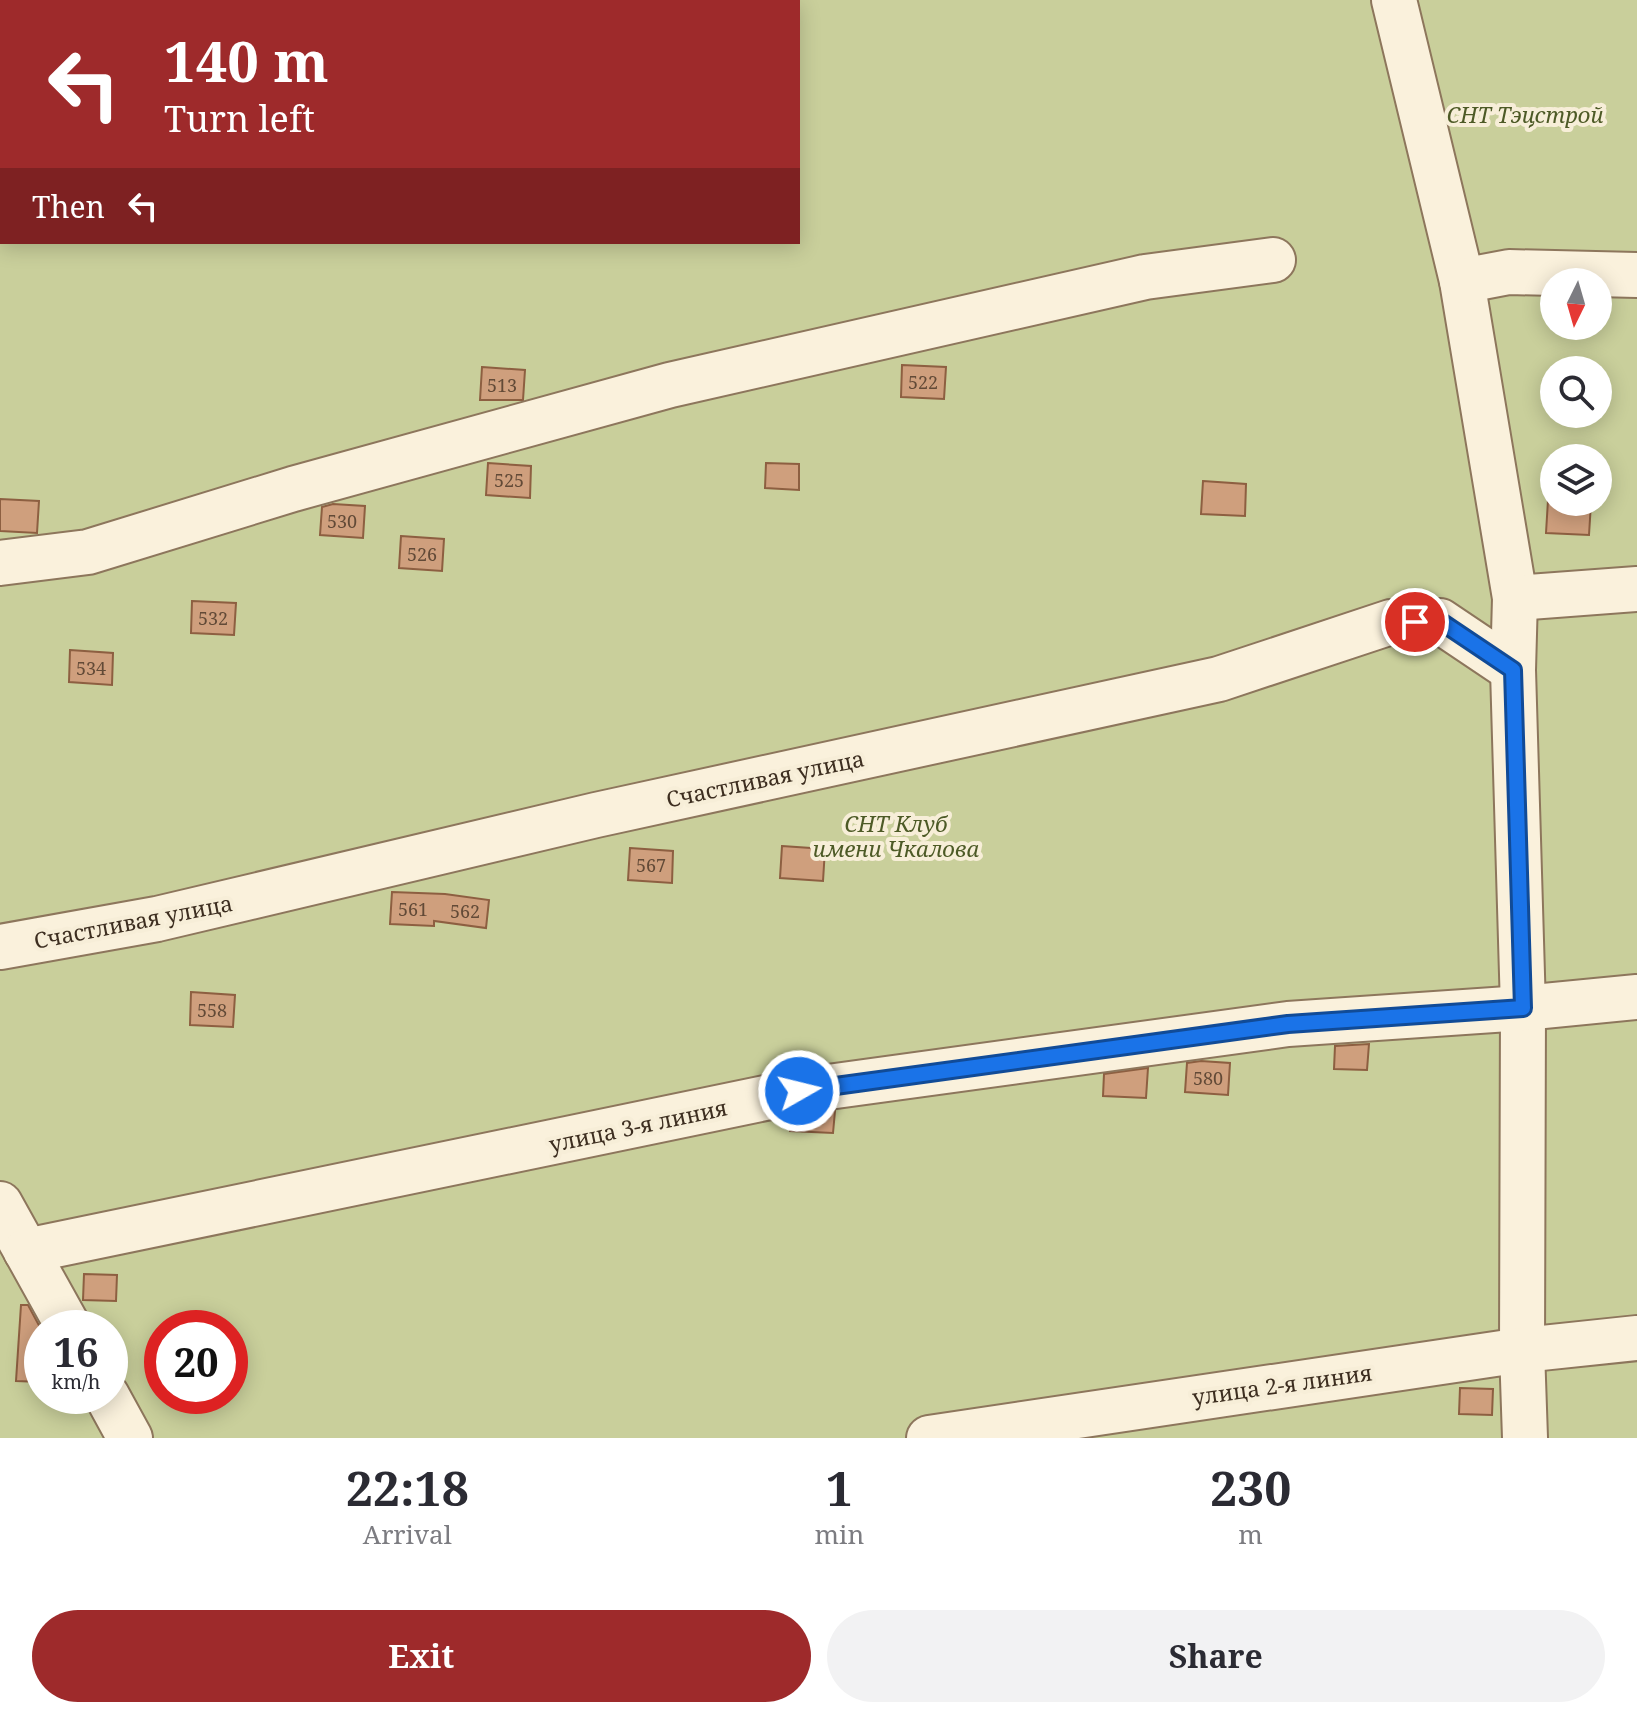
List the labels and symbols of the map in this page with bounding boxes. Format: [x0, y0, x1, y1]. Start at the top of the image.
park label: СНТ Тэцстрой [1447, 99, 1603, 129]
north arrow [1540, 268, 1612, 340]
house number: 522 [908, 370, 938, 394]
house number: 513 [487, 373, 517, 397]
house number: 525 [494, 468, 524, 492]
house number: 530 [327, 509, 357, 533]
house number: 526 [407, 542, 437, 566]
pin [1381, 588, 1449, 656]
house number: 532 [198, 606, 228, 630]
house number: 534 [76, 656, 106, 680]
street label: Счастливая улица [663, 742, 867, 814]
park label: СНТ Клуб имени Чкалова [813, 808, 980, 863]
house number: 567 [636, 853, 666, 877]
street label: Счастливая улица [31, 887, 235, 955]
house number: 561 [398, 897, 428, 921]
house number: 562 [450, 899, 480, 923]
house number: 558 [197, 998, 227, 1022]
position arrow [757, 1049, 841, 1133]
house number: 580 [1193, 1066, 1223, 1090]
street label: улица 3-я линия [546, 1091, 730, 1159]
speed limit sign: 20 [144, 1310, 248, 1414]
street label: улица 2-я линия [1190, 1357, 1374, 1411]

